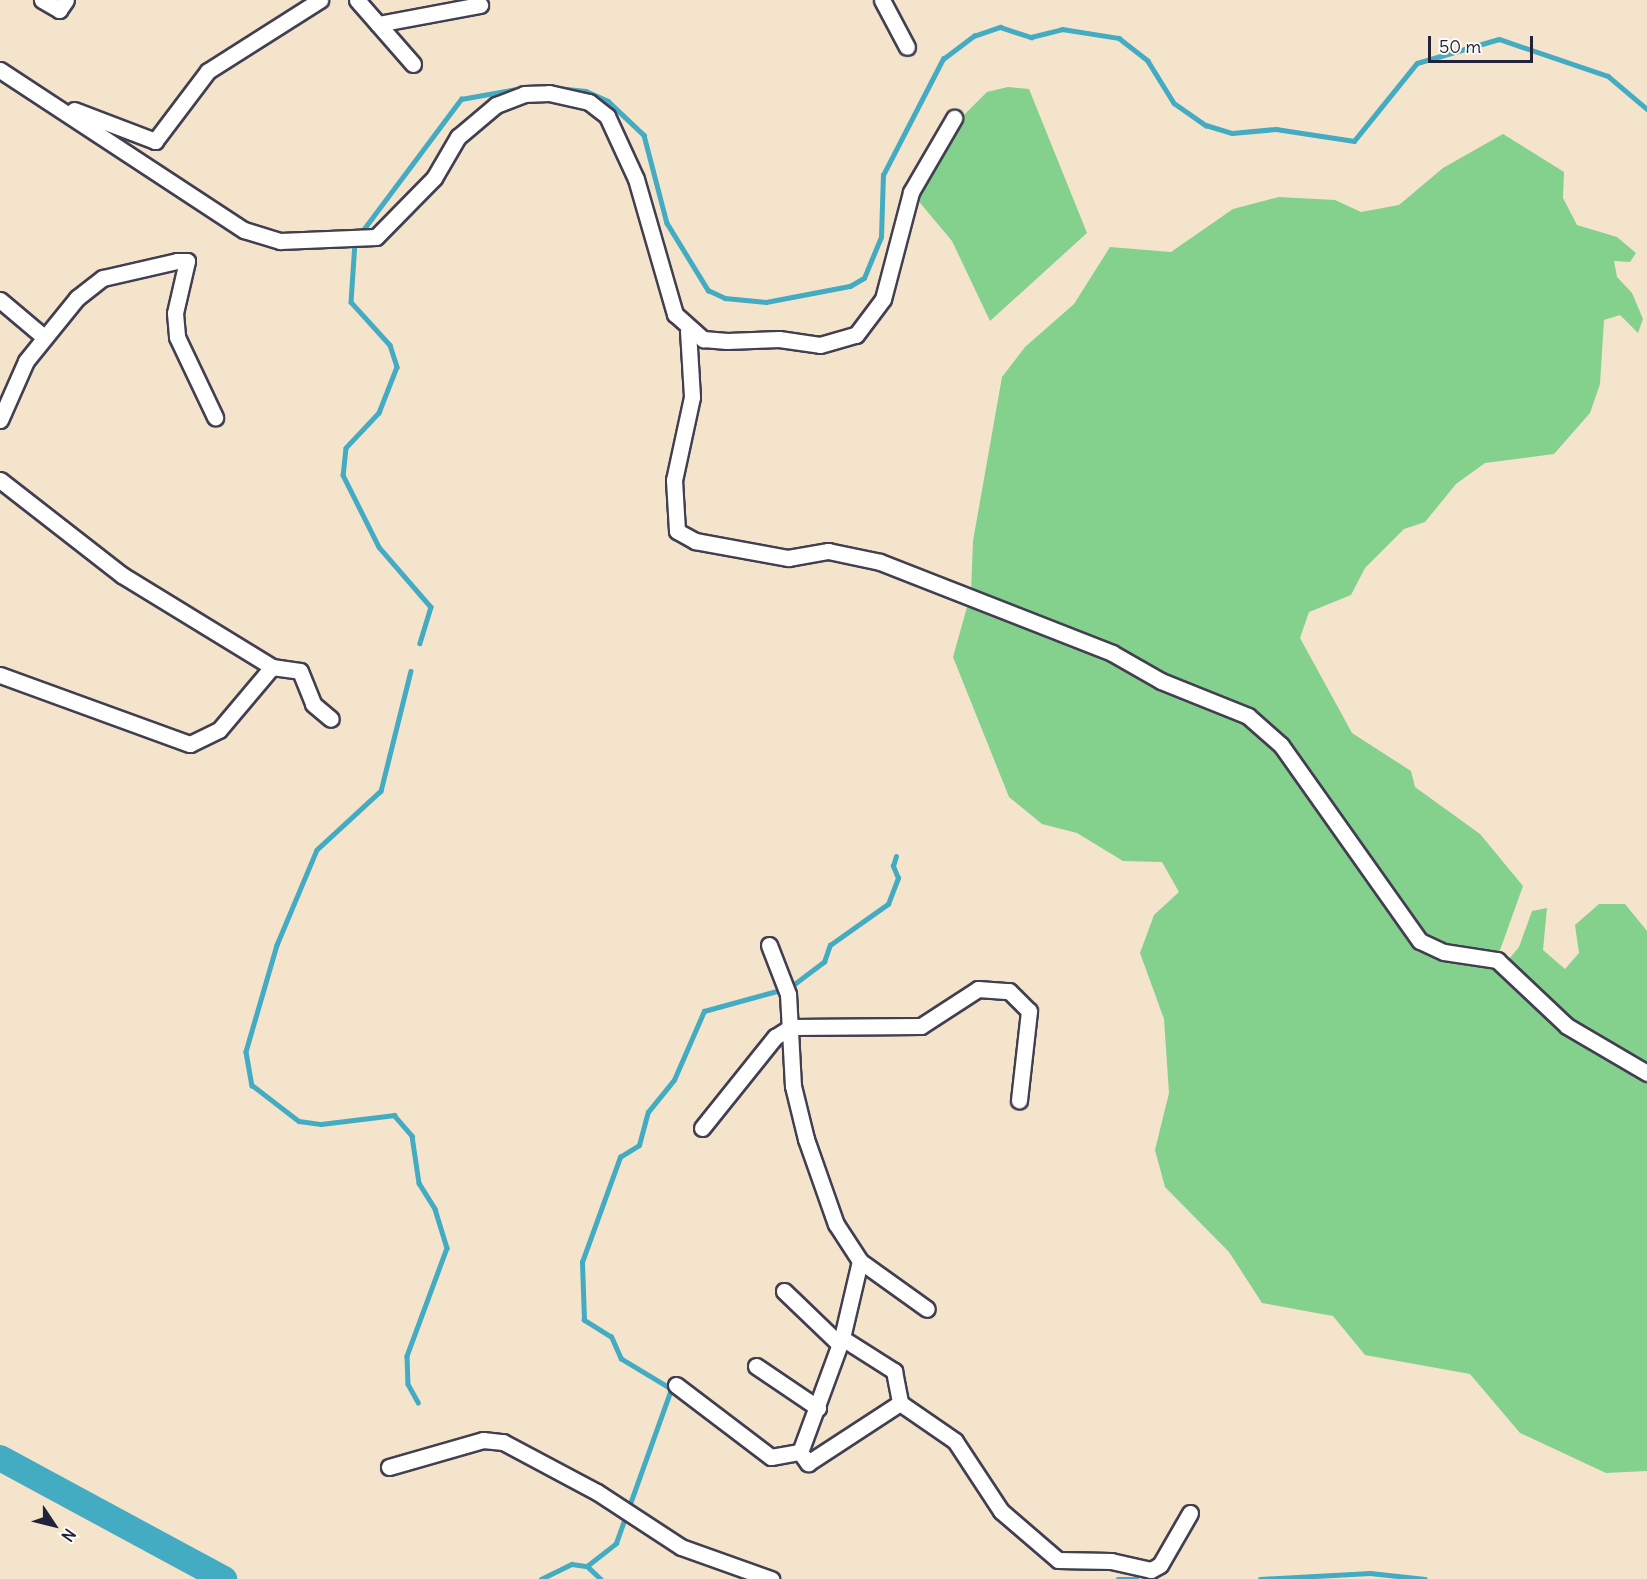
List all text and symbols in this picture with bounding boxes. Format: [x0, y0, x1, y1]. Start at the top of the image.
scale bar [1431, 24, 1536, 62]
text: 50 m [1439, 35, 1481, 58]
north arrow [24, 1495, 84, 1555]
text: N [57, 1525, 80, 1546]

